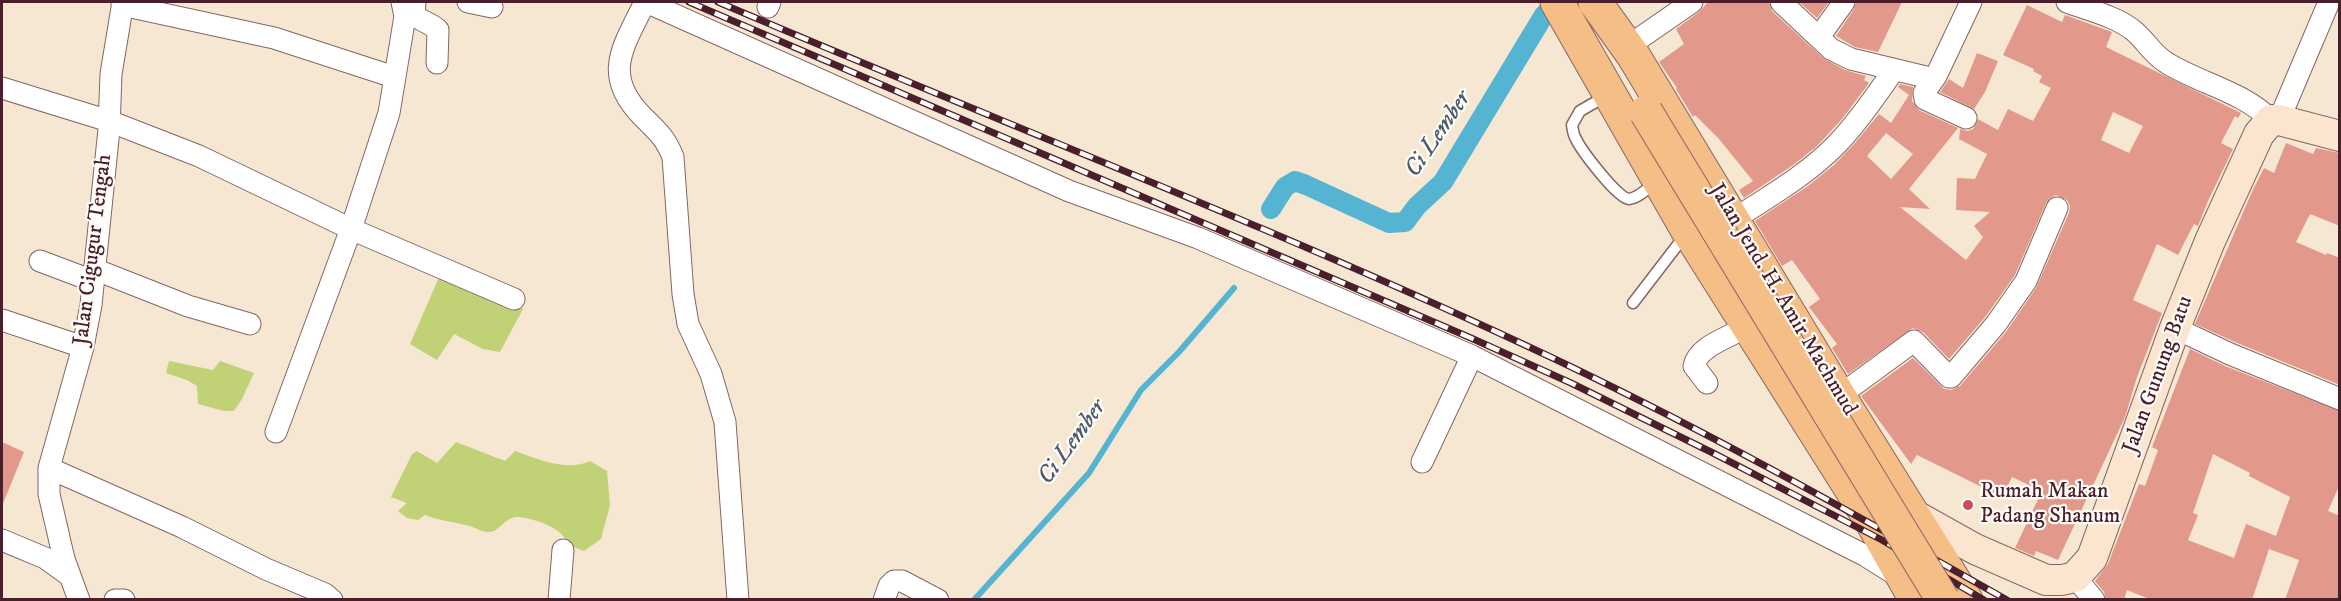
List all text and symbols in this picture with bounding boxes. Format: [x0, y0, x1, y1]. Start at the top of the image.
water label: Ci Lember [1400, 86, 1478, 184]
street label: Jalan Cigugur Tengah [69, 153, 119, 347]
street label: Jalan Jend. H. Amir Machmud [1702, 179, 1862, 421]
street label: Jalan Gunung Batu [2118, 293, 2200, 457]
water label: Ci Lember [1033, 395, 1113, 491]
place label: Rumah Makan Padang Shanum [1980, 479, 2120, 530]
marker: Rumah Makan Padang Shanum [1961, 498, 1975, 512]

